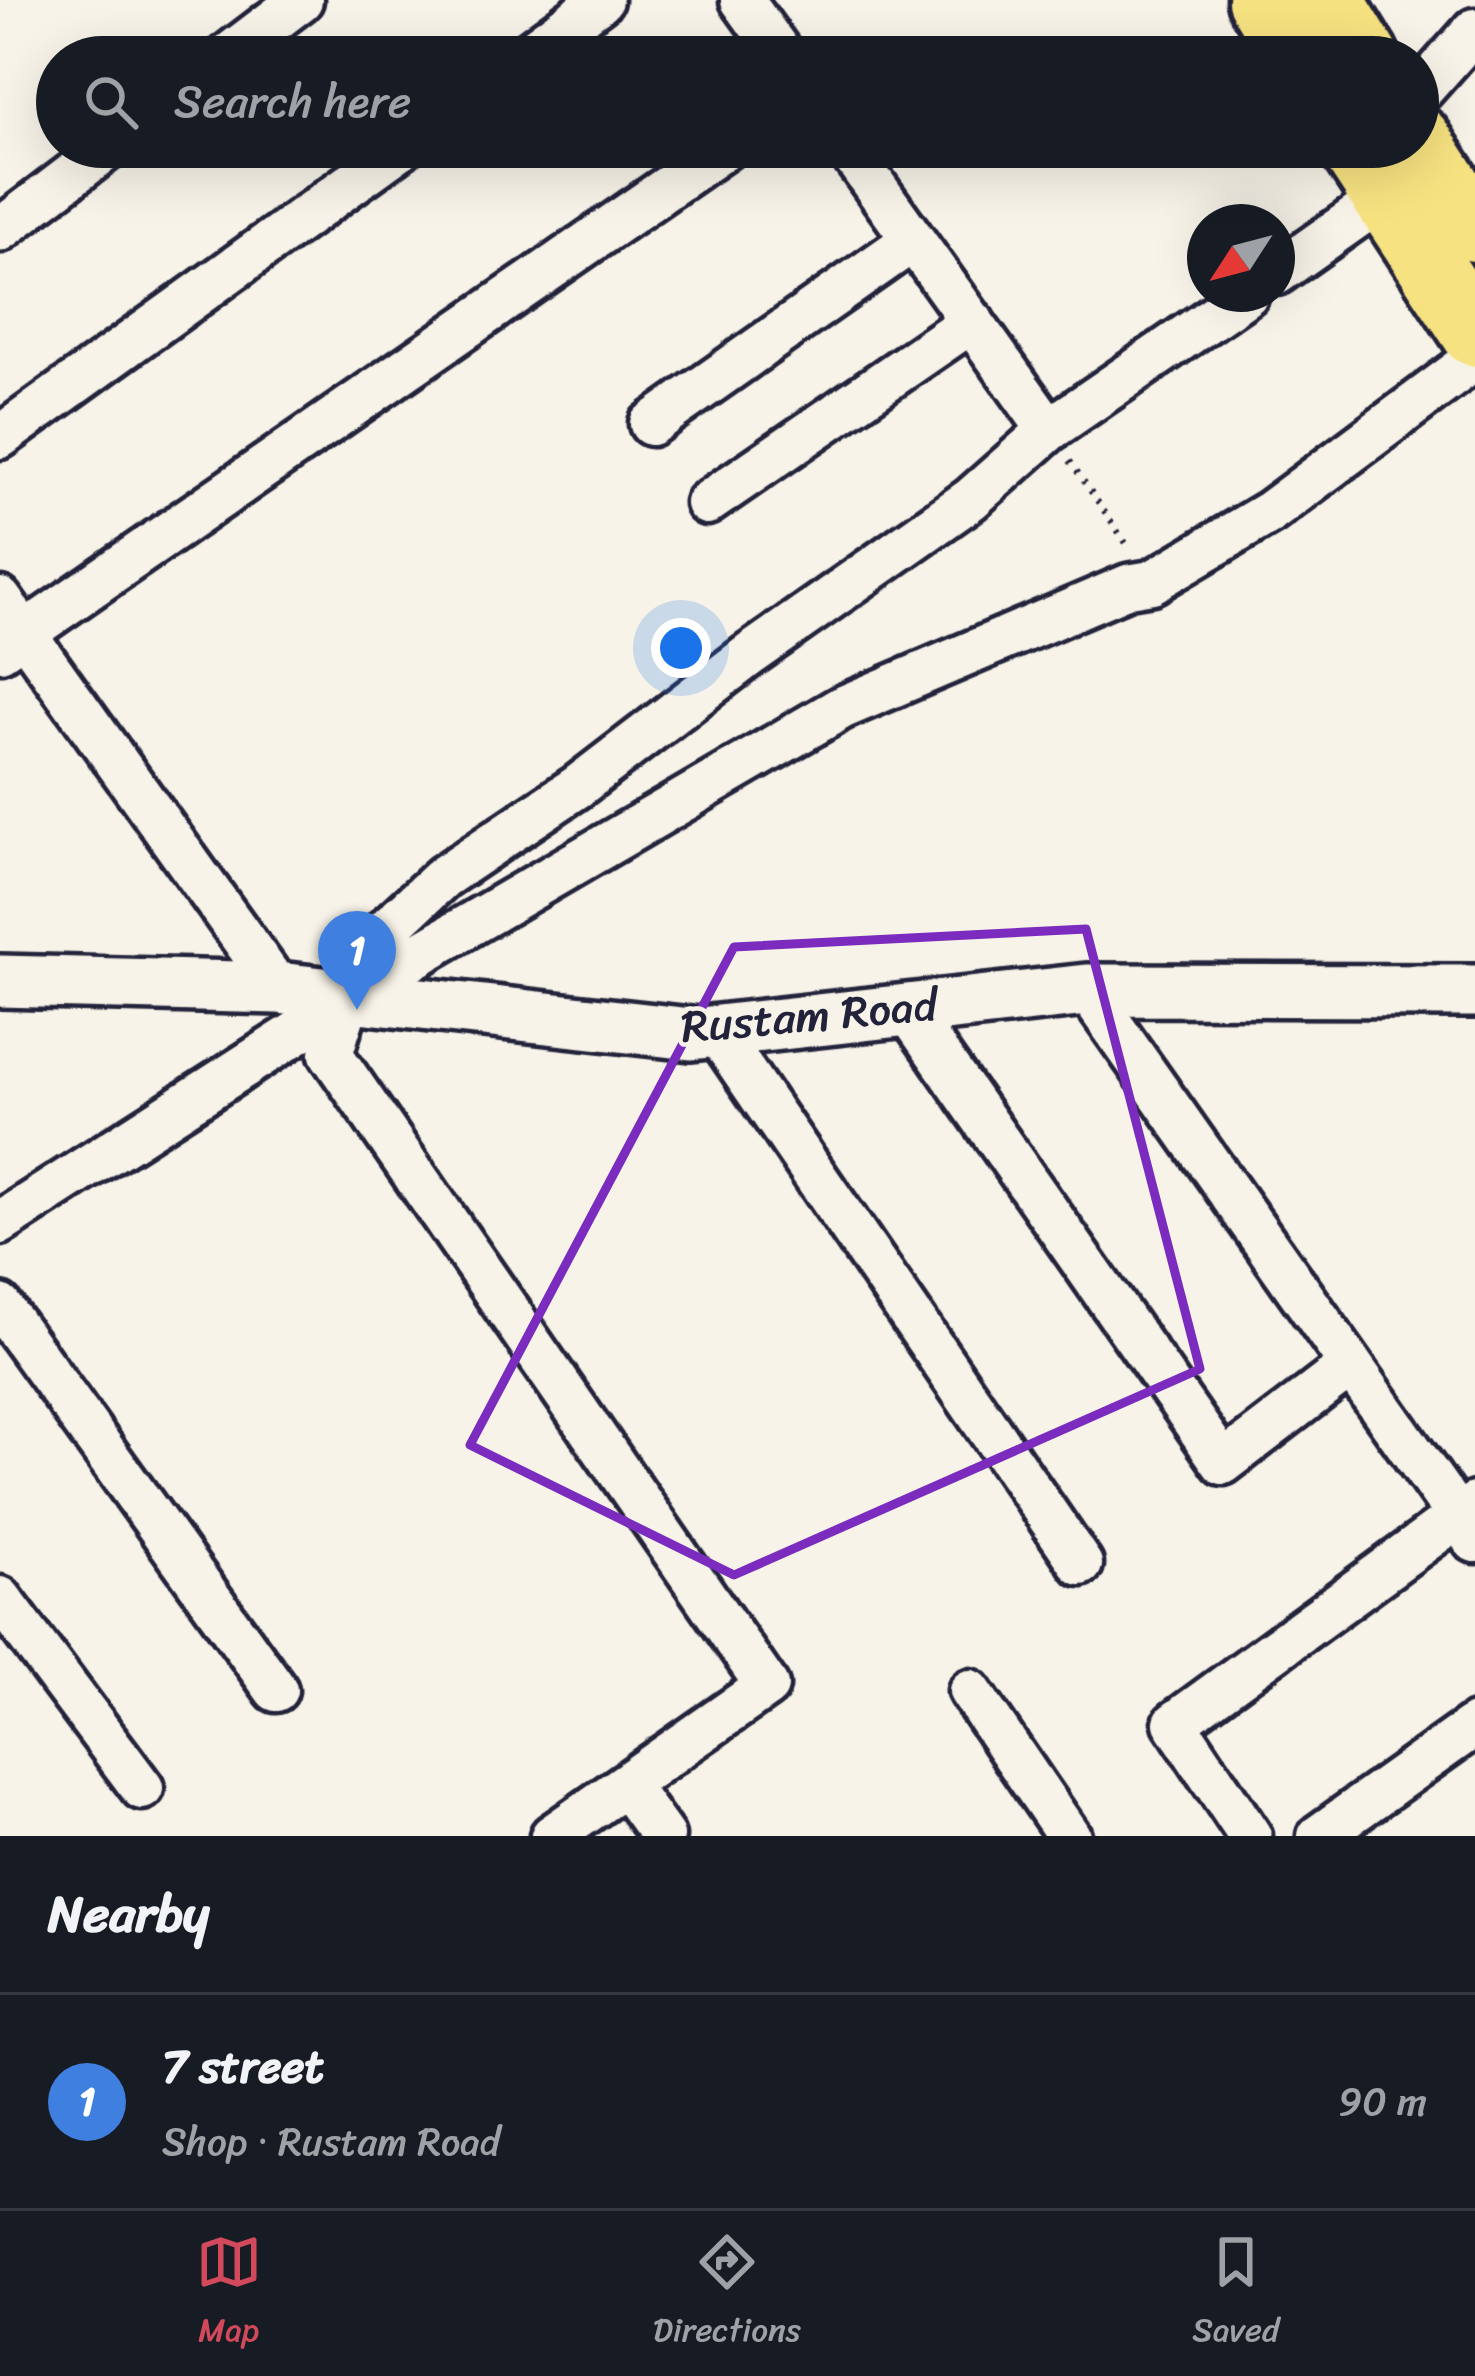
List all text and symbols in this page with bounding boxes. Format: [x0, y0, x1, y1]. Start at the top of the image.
search box [36, 36, 1439, 168]
text: Search here [174, 62, 411, 142]
icon: search [78, 69, 144, 135]
north arrow [1187, 204, 1295, 312]
your location [651, 618, 711, 678]
pin: 1 [318, 911, 396, 1010]
street label: Rustam Road [678, 965, 944, 1067]
text: Nearby [48, 1869, 209, 1959]
text: 7 street [162, 2027, 324, 2107]
text: 1 [79, 2067, 95, 2136]
text: 90 m [1338, 2067, 1427, 2136]
text: Shop · Rustam Road [162, 2107, 500, 2176]
tab: Map [196, 2229, 262, 2359]
tab: Directions [653, 2229, 801, 2359]
tab: Saved [1192, 2229, 1279, 2359]

